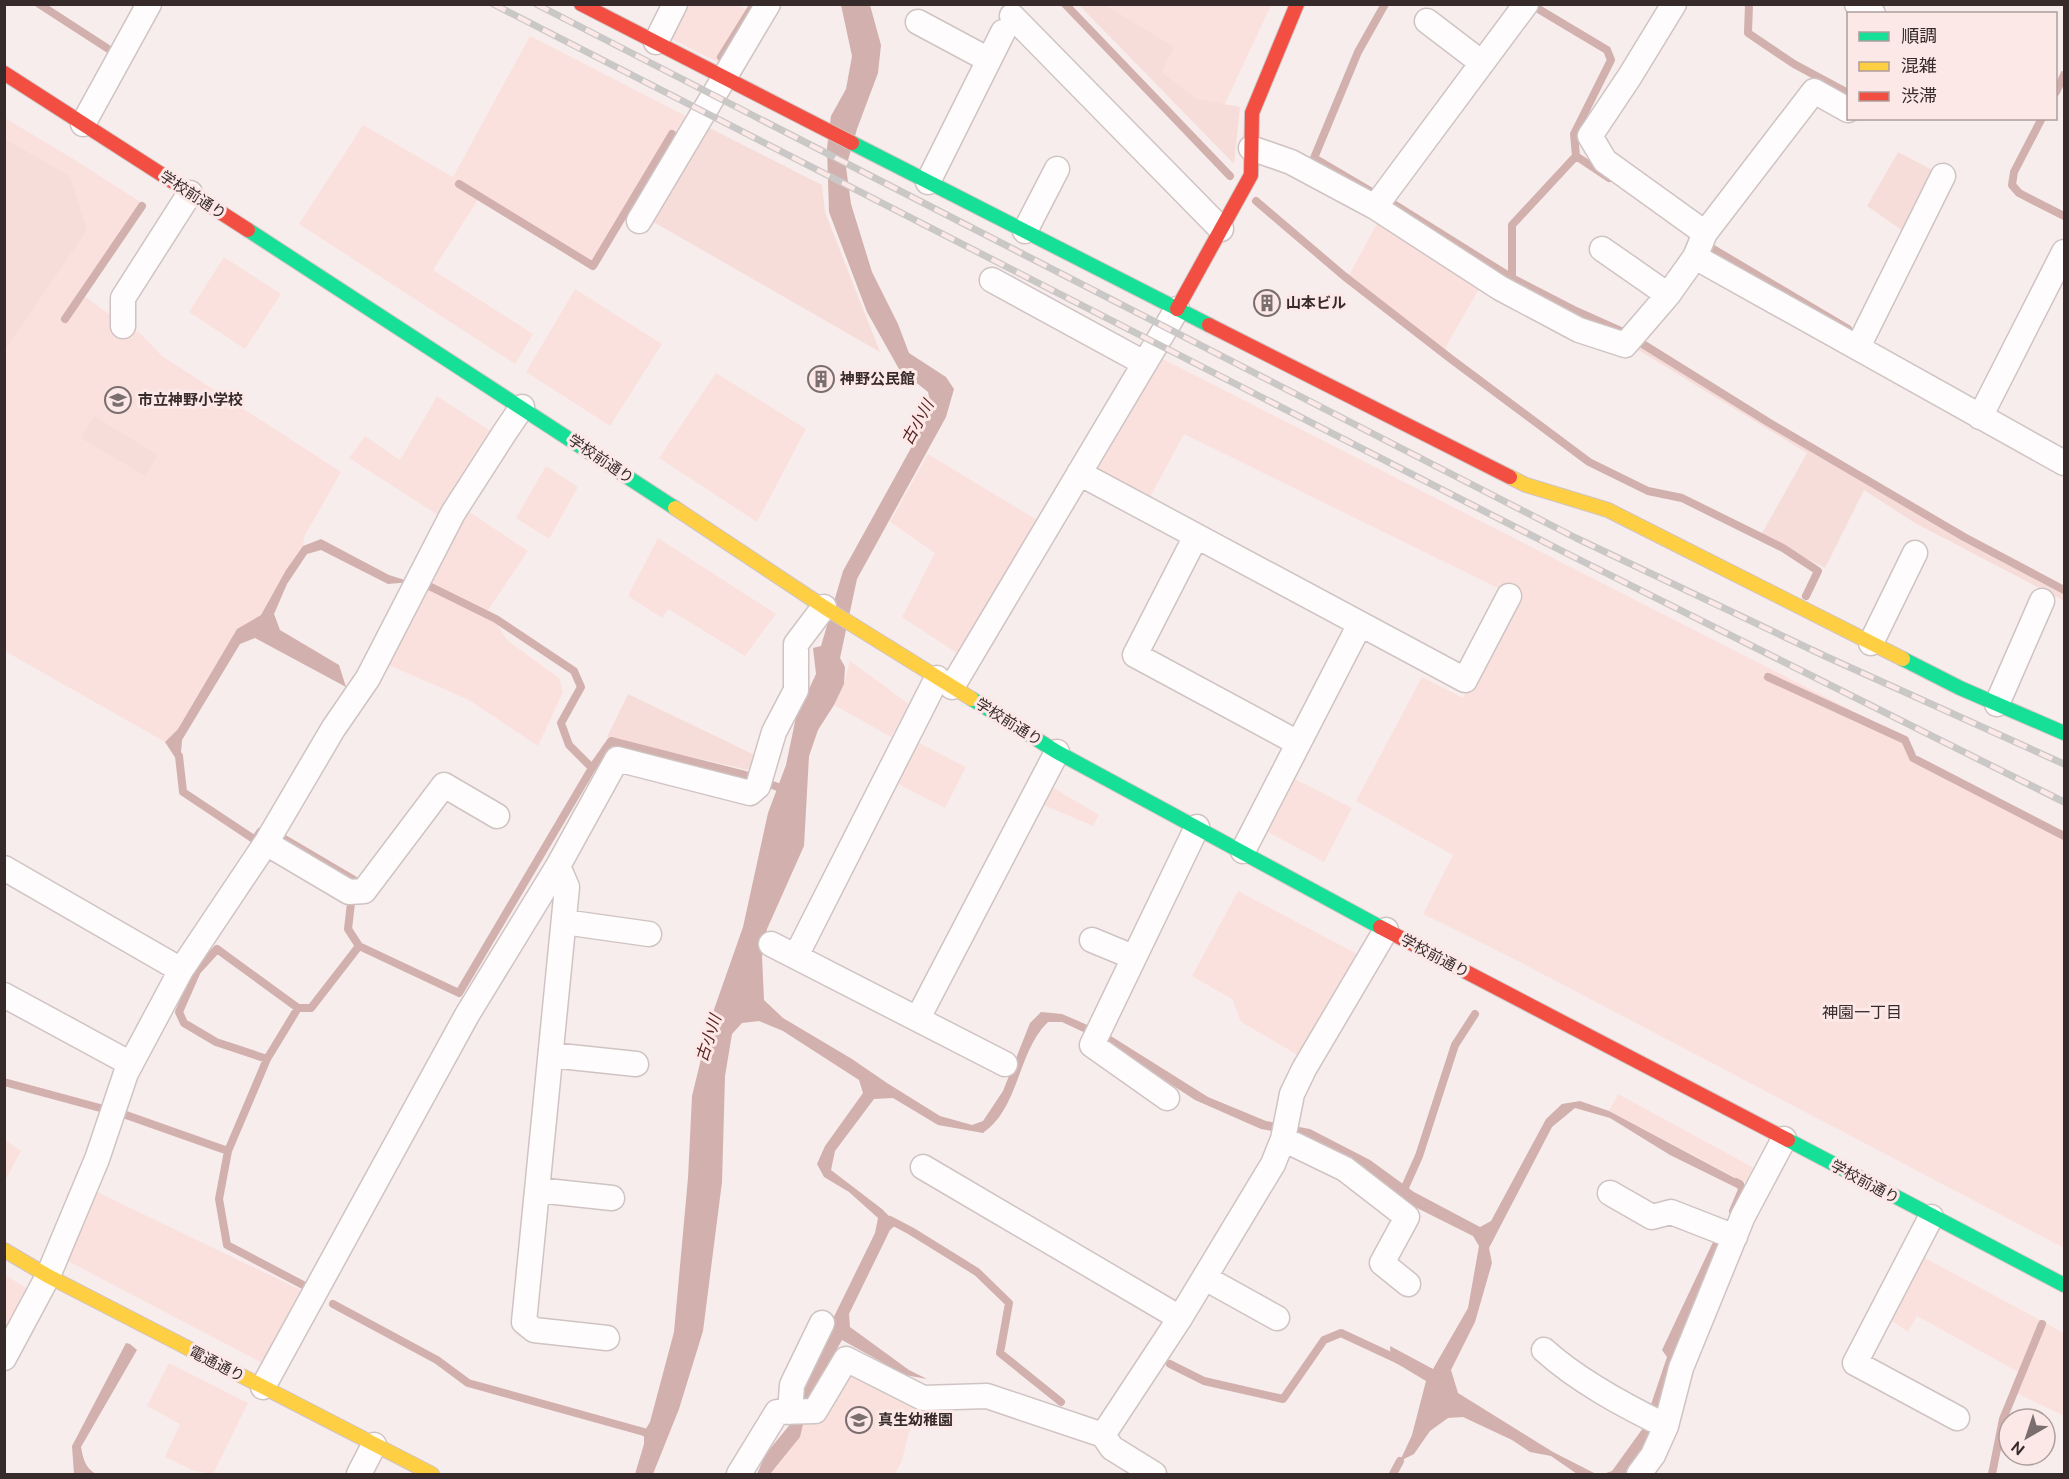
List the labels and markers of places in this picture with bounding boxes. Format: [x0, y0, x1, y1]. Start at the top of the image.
building icon: 山本ビル [1252, 288, 1282, 318]
place label: 山本ビル [1286, 294, 1346, 311]
building icon: 神野公民館 [806, 364, 836, 394]
place label: 神野公民館 [839, 370, 915, 387]
school or university icon: 市立神野小学校 [103, 385, 133, 415]
place label: 市立神野小学校 [138, 391, 243, 408]
school or university icon: 真生幼稚園 [844, 1405, 874, 1435]
place label: 真生幼稚園 [878, 1411, 953, 1428]

